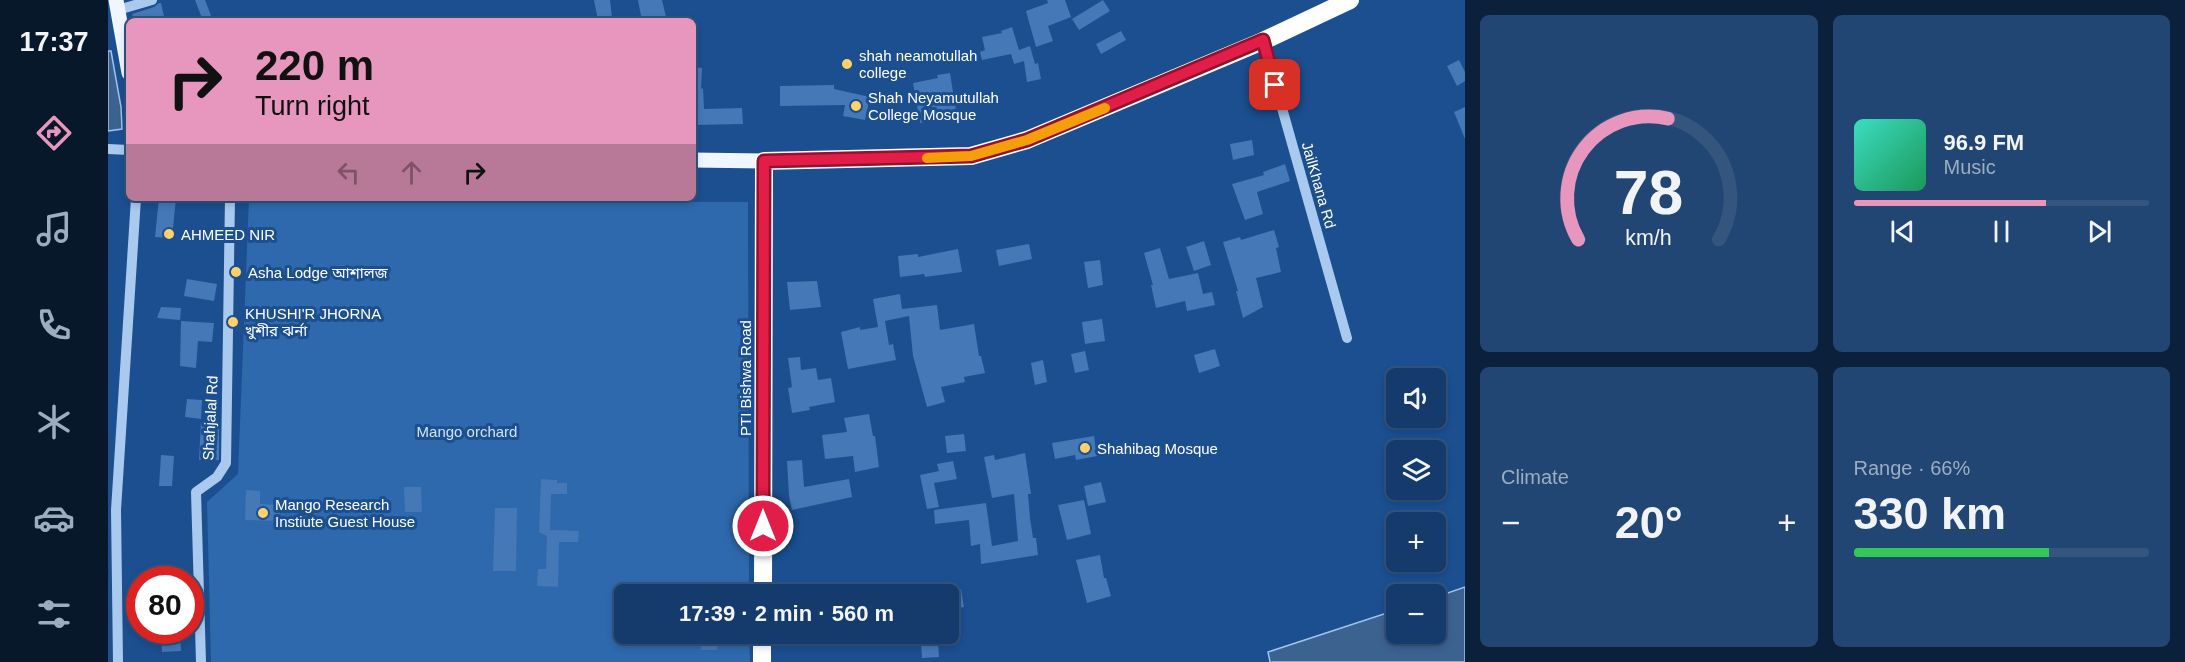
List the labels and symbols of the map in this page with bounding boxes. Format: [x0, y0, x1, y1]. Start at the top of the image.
place label: shah neamotullah college [859, 47, 977, 81]
marker: shah neamotullah college [840, 57, 854, 71]
pin [1249, 59, 1300, 110]
place label: Shah Neyamutullah College Mosque [868, 89, 999, 123]
marker: Shah Neyamutullah College Mosque [849, 99, 863, 113]
street label: JailKhana Rd [1299, 140, 1339, 230]
place label: AHMEED NIR [181, 226, 275, 243]
marker: AHMEED NIR [162, 227, 176, 241]
place label: Asha Lodge আশালজ [248, 264, 389, 281]
marker: Asha Lodge আশালজ [229, 265, 243, 279]
place label: KHUSHI'R JHORNA খুশীর ঝর্না [245, 305, 381, 340]
marker: KHUSHI'R JHORNA খুশীর ঝর্না [226, 315, 240, 329]
street label: PTI Bishwa Road [737, 320, 754, 436]
street label: Shahjalal Rd [199, 375, 221, 461]
park label: Mango orchard [417, 423, 517, 440]
place label: Shahibag Mosque [1097, 440, 1218, 457]
marker: Shahibag Mosque [1078, 441, 1092, 455]
position arrow [731, 494, 795, 558]
place label: Mango Research Instiute Guest House [275, 496, 415, 530]
marker: Mango Research Instiute Guest House [256, 506, 270, 520]
speed limit sign: 80 [126, 566, 204, 644]

